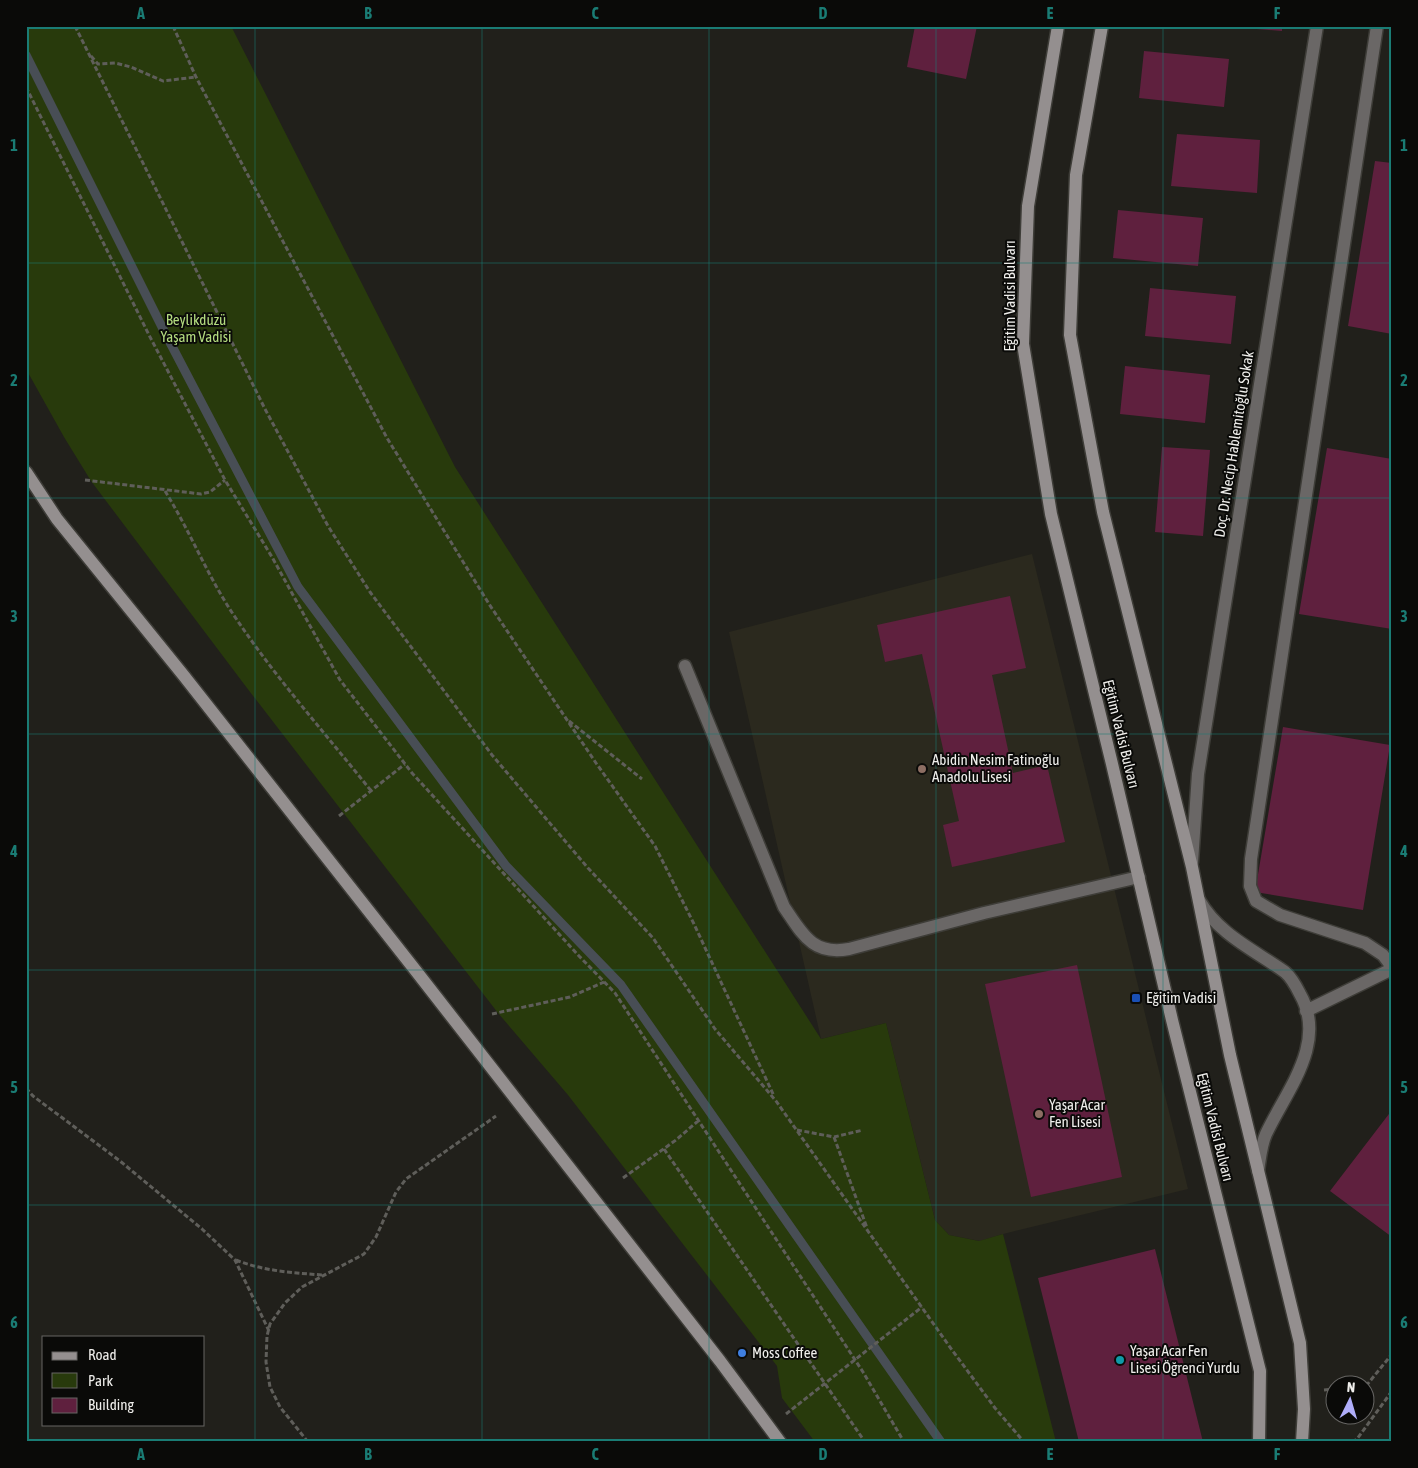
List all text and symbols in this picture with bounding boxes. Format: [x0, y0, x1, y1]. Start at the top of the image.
text: A [136, 4, 145, 22]
text: B [364, 4, 372, 22]
text: C [591, 4, 599, 22]
text: D [819, 4, 828, 22]
text: E [1047, 4, 1054, 22]
text: F [1274, 4, 1281, 22]
text: 1 [10, 136, 18, 154]
text: 1 [1400, 136, 1408, 154]
street label: Eğitim Vadisi Bulvarı [1001, 240, 1018, 352]
park label: Beylikdüzü Yaşam Vadisi [160, 311, 232, 345]
street label: Doç. Dr. Necip Hablemitoğlu Sokak [1210, 349, 1257, 538]
text: 2 [10, 371, 18, 389]
text: 2 [1400, 371, 1408, 389]
text: 3 [10, 607, 18, 625]
text: 3 [1400, 607, 1408, 625]
street label: Eğitim Vadisi Bulvarı [1100, 678, 1143, 790]
place label: Abidin Nesim Fatinoğlu Anadolu Lisesi [932, 751, 1060, 785]
marker: Abidin Nesim Fatinoğlu Anadolu Lisesi [916, 763, 928, 775]
text: 4 [9, 842, 18, 860]
text: 4 [1399, 842, 1408, 860]
place label: Eğitim Vadisi [1146, 989, 1216, 1006]
marker: Eğitim Vadisi [1130, 992, 1142, 1004]
street label: Eğitim Vadisi Bulvarı [1194, 1071, 1237, 1183]
text: 5 [10, 1078, 18, 1096]
text: 5 [1400, 1078, 1408, 1096]
place label: Yaşar Acar Fen Lisesi [1049, 1096, 1105, 1130]
marker: Yaşar Acar Fen Lisesi [1033, 1108, 1045, 1120]
text: 6 [10, 1313, 18, 1331]
text: 6 [1400, 1313, 1408, 1331]
legend [42, 1336, 205, 1426]
place label: Yaşar Acar Fen Lisesi Öğrenci Yurdu [1130, 1342, 1240, 1376]
place label: Moss Coffee [752, 1344, 817, 1361]
text: Road [88, 1346, 117, 1363]
marker: Moss Coffee [736, 1347, 748, 1359]
marker: Yaşar Acar Fen Lisesi Öğrenci Yurdu [1114, 1354, 1126, 1366]
text: Park [88, 1372, 113, 1389]
north arrow [1326, 1376, 1376, 1426]
text: N [1346, 1379, 1356, 1395]
text: Building [88, 1396, 134, 1413]
text: A [136, 1445, 145, 1463]
text: B [364, 1445, 372, 1463]
text: C [591, 1445, 599, 1463]
text: D [819, 1445, 828, 1463]
text: E [1047, 1445, 1054, 1463]
text: F [1274, 1445, 1281, 1463]

